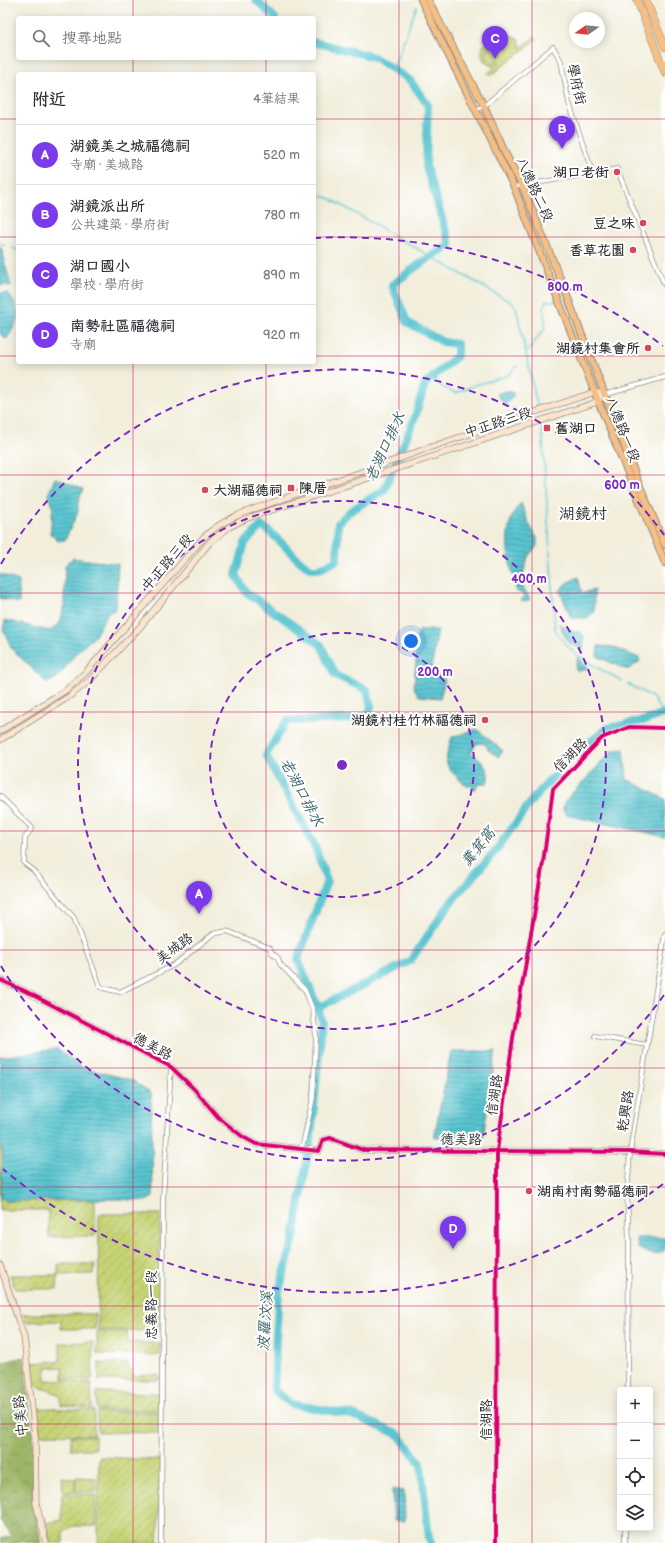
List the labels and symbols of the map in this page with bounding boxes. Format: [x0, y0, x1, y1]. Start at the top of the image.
north arrow [569, 12, 605, 48]
pin: C [482, 26, 508, 59]
street label: 學府街 [564, 62, 590, 106]
pin: B [549, 116, 575, 149]
street label: 八德路二段 [512, 154, 557, 225]
place label: 湖口老街 [553, 164, 609, 181]
marker: 湖口老街 [612, 167, 622, 177]
place label: 豆之味 [593, 215, 635, 232]
marker: 豆之味 [638, 218, 648, 228]
place label: 香草花園 [569, 242, 625, 259]
marker: 香草花園 [628, 245, 638, 255]
text: 800 m [547, 280, 583, 295]
place label: 湖鏡村集會所 [556, 340, 640, 357]
marker: 湖鏡村集會所 [643, 343, 653, 353]
street label: 八德路一段 [602, 394, 644, 465]
street label: 中正路三段 [462, 404, 534, 441]
water label: 老湖口排水 [361, 408, 410, 485]
place label: 舊湖口 [555, 420, 597, 437]
marker: 舊湖口 [542, 423, 552, 433]
text: 600 m [604, 478, 640, 493]
place label: 陳厝 [299, 480, 327, 497]
place label: 大湖福德祠 [213, 482, 283, 499]
marker: 陳厝 [286, 483, 296, 493]
marker: 大湖福德祠 [200, 485, 210, 495]
district label: 湖鏡村 [559, 505, 607, 524]
street label: 中正路三段 [138, 530, 197, 594]
text: 400 m [511, 572, 547, 587]
your location [401, 631, 421, 651]
text: 200 m [417, 665, 453, 680]
place label: 湖鏡村桂竹林福德祠 [351, 712, 477, 729]
marker: 湖鏡村桂竹林福德祠 [480, 715, 490, 725]
street label: 信湖路 [550, 734, 591, 776]
water label: 老湖口排水 [276, 755, 328, 831]
centre of rings [335, 758, 349, 772]
water label: 糞箕窩 [457, 822, 501, 871]
pin: A [186, 881, 212, 914]
street label: 美城路 [152, 929, 196, 967]
street label: 德美路 [130, 1029, 175, 1064]
street label: 信湖路 [483, 1073, 506, 1117]
street label: 乾興路 [614, 1089, 637, 1133]
street label: 德美路 [440, 1131, 482, 1148]
place label: 湖南村南勢福德祠 [537, 1183, 649, 1200]
marker: 湖南村南勢福德祠 [524, 1186, 534, 1196]
pin: D [440, 1216, 466, 1249]
street label: 忠義路一段 [143, 1270, 160, 1340]
water label: 波羅汶溪 [254, 1289, 277, 1352]
street label: 中美路 [10, 1394, 31, 1438]
street label: 信湖路 [478, 1399, 495, 1441]

